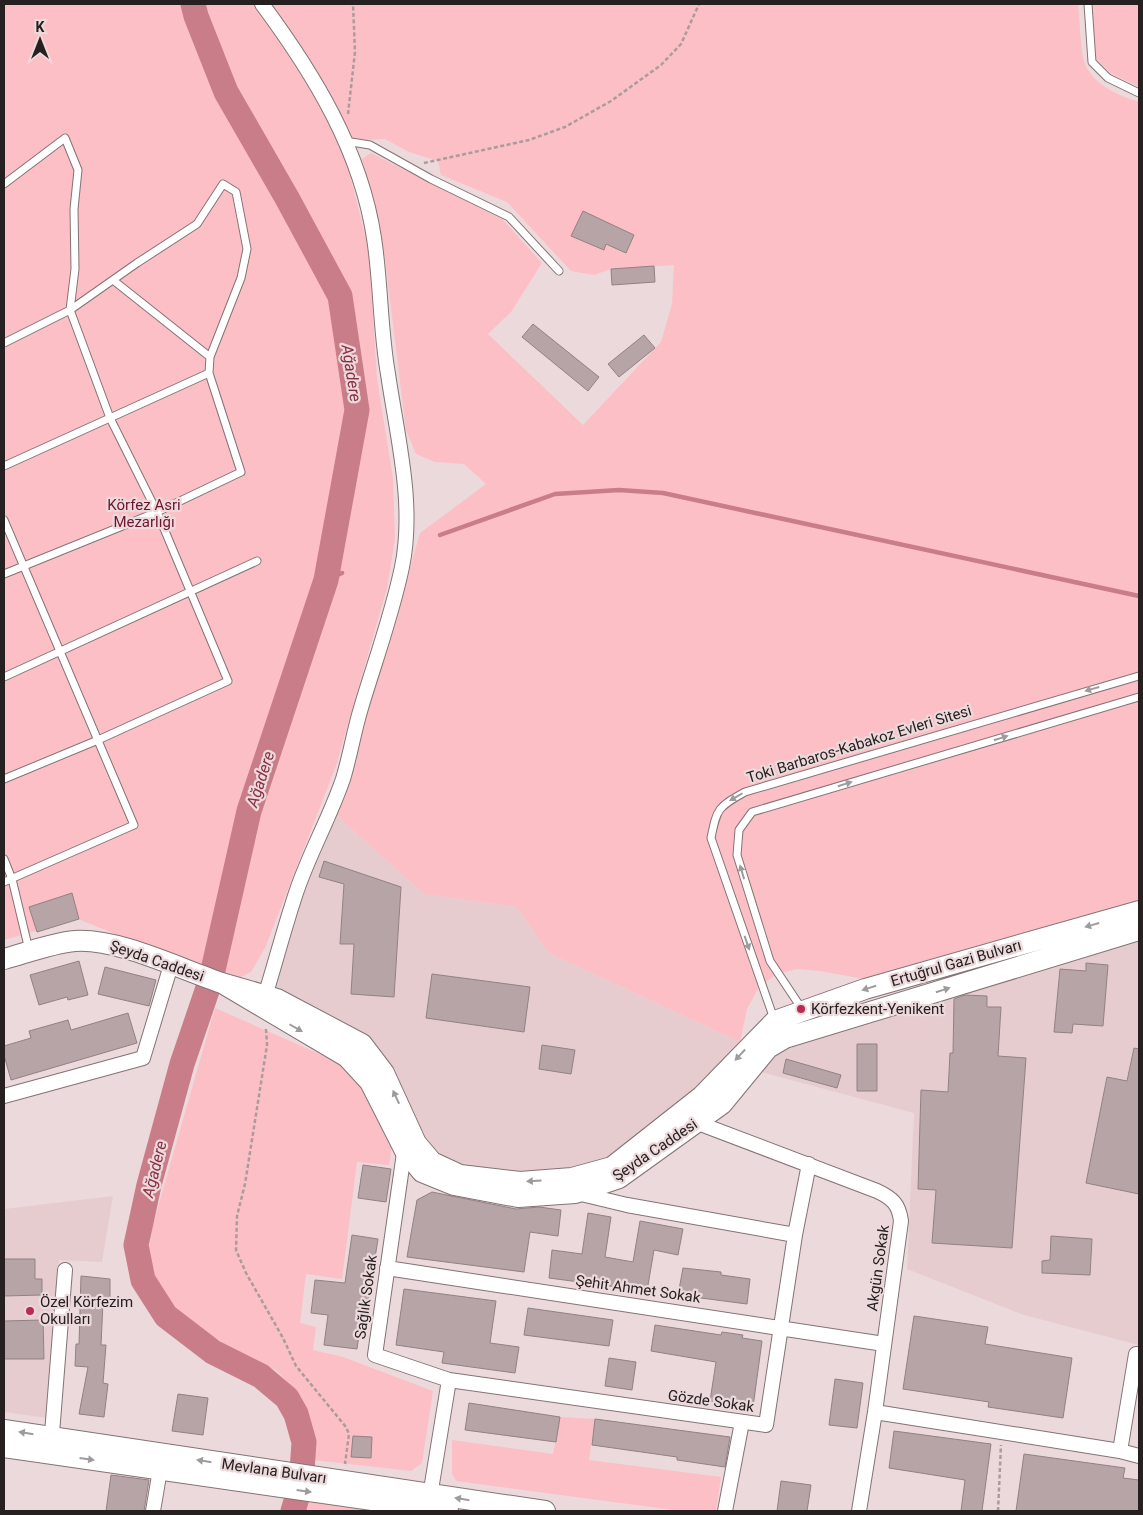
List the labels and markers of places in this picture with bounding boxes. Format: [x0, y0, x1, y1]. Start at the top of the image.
place label: Körfezkent-Yenikent [811, 1000, 944, 1018]
marker: Körfezkent-Yenikent [795, 1003, 807, 1015]
place label: Özel Körfezim Okulları [40, 1293, 133, 1328]
marker: Özel Körfezim Okulları [24, 1305, 36, 1317]

